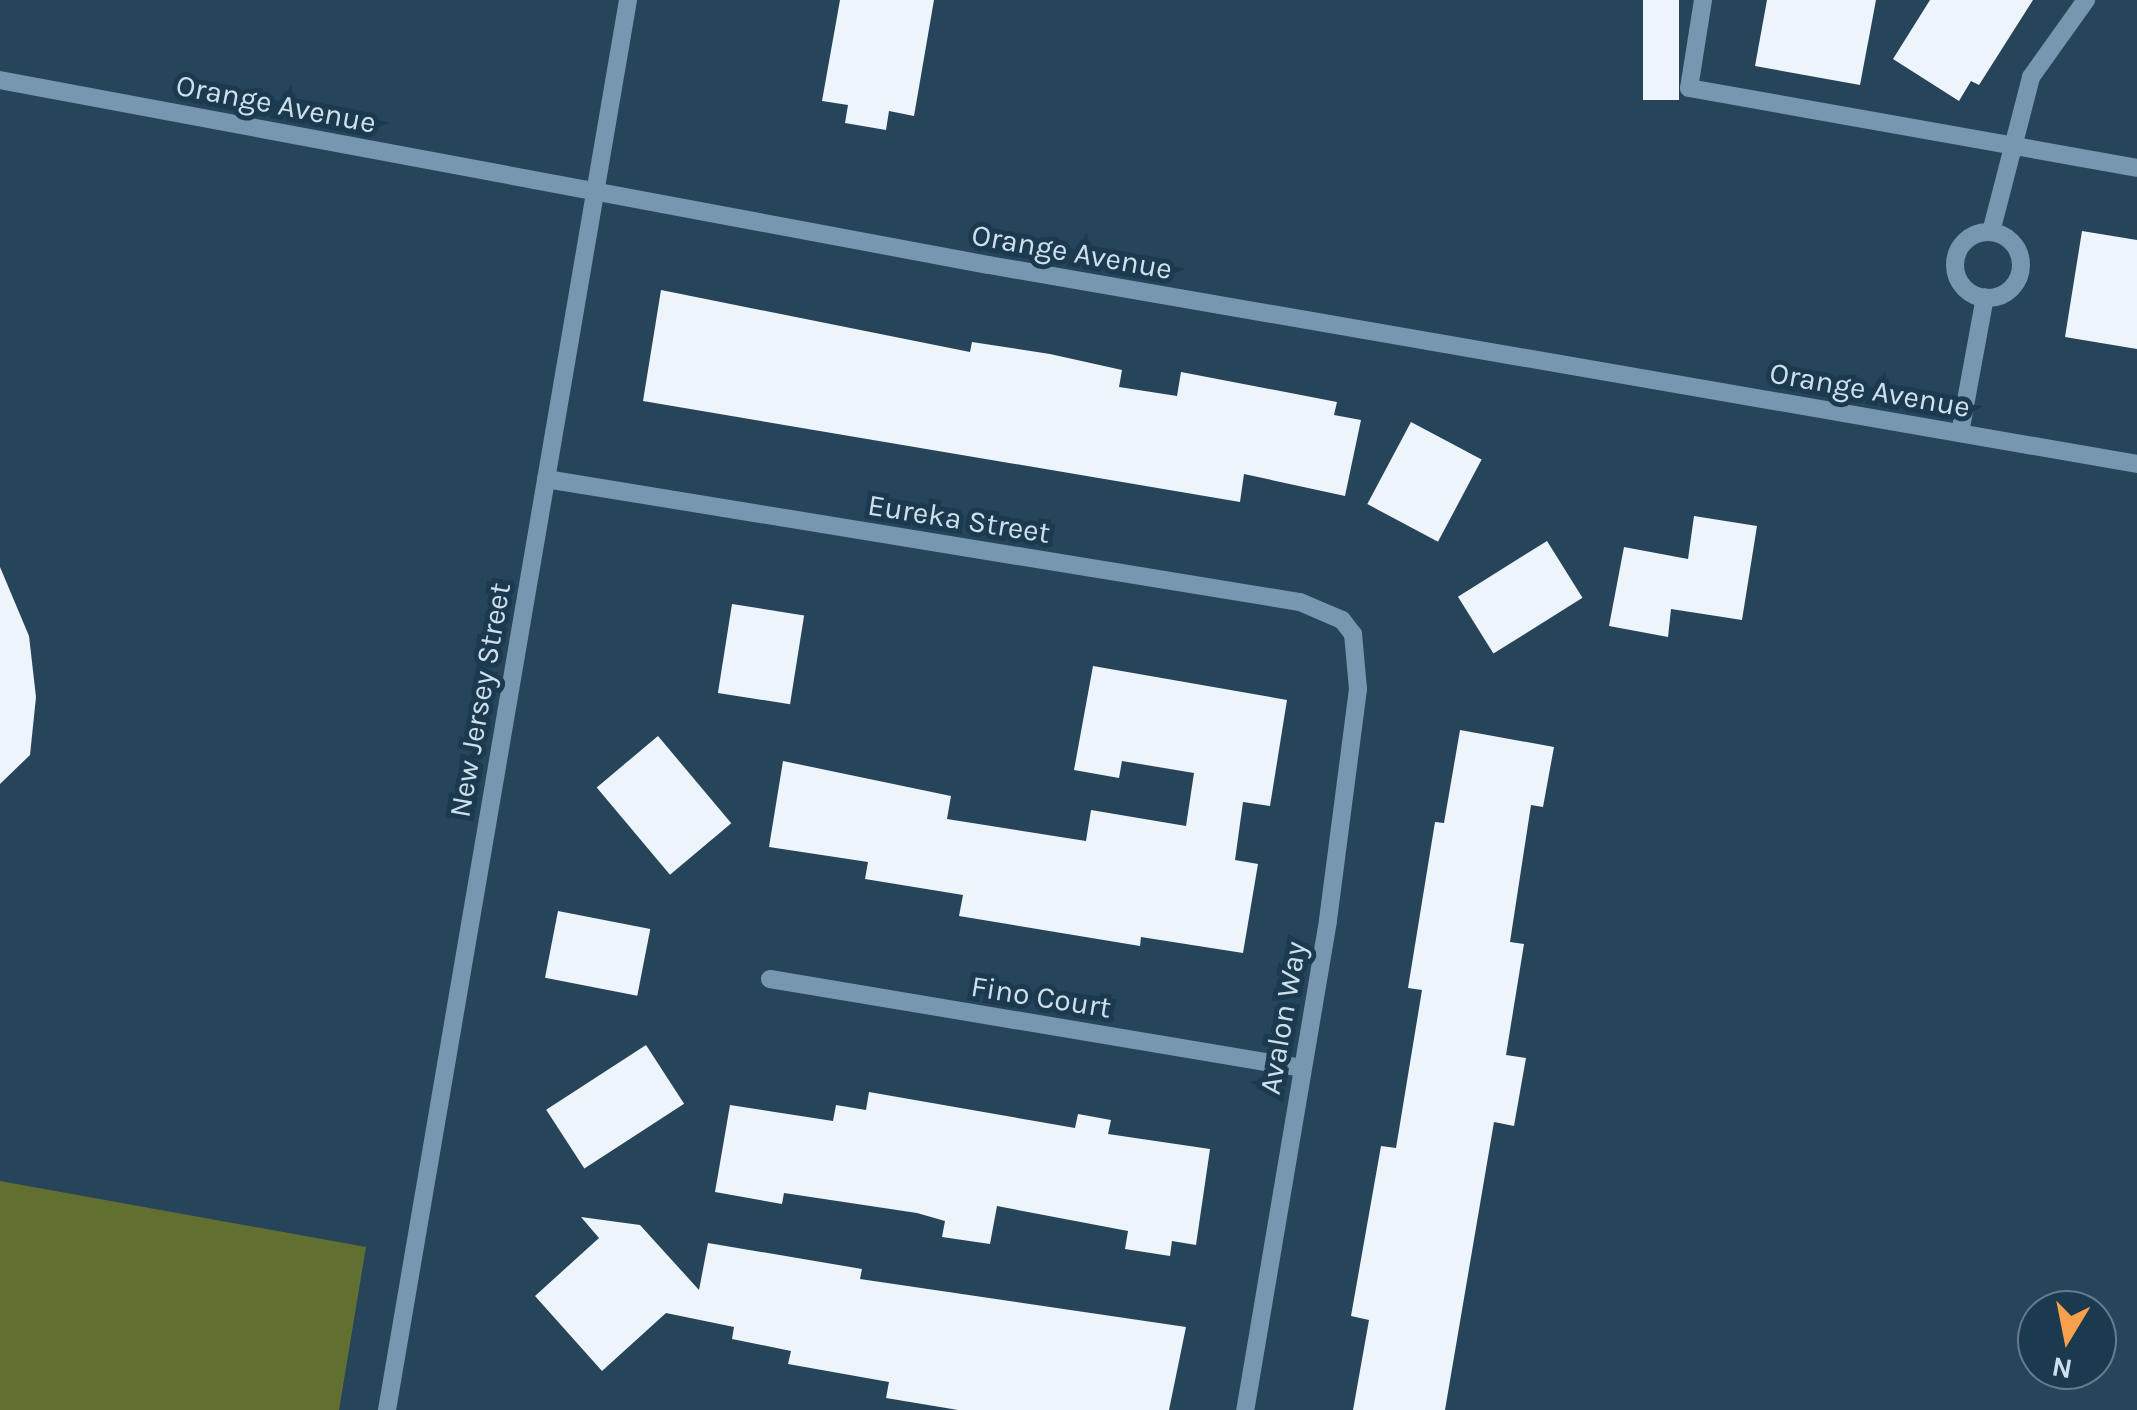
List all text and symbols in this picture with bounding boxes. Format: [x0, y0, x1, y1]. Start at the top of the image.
street label: Orange Avenue [173, 67, 379, 141]
street label: Orange Avenue [969, 217, 1175, 287]
street label: Orange Avenue [1767, 355, 1973, 425]
street label: Eureka Street [865, 487, 1053, 551]
street label: New Jersey Street [442, 580, 518, 820]
street label: Avalon Way [1252, 939, 1314, 1097]
street label: Fino Court [968, 968, 1114, 1026]
north arrow [2017, 1290, 2117, 1390]
text: N [2049, 1350, 2075, 1386]

